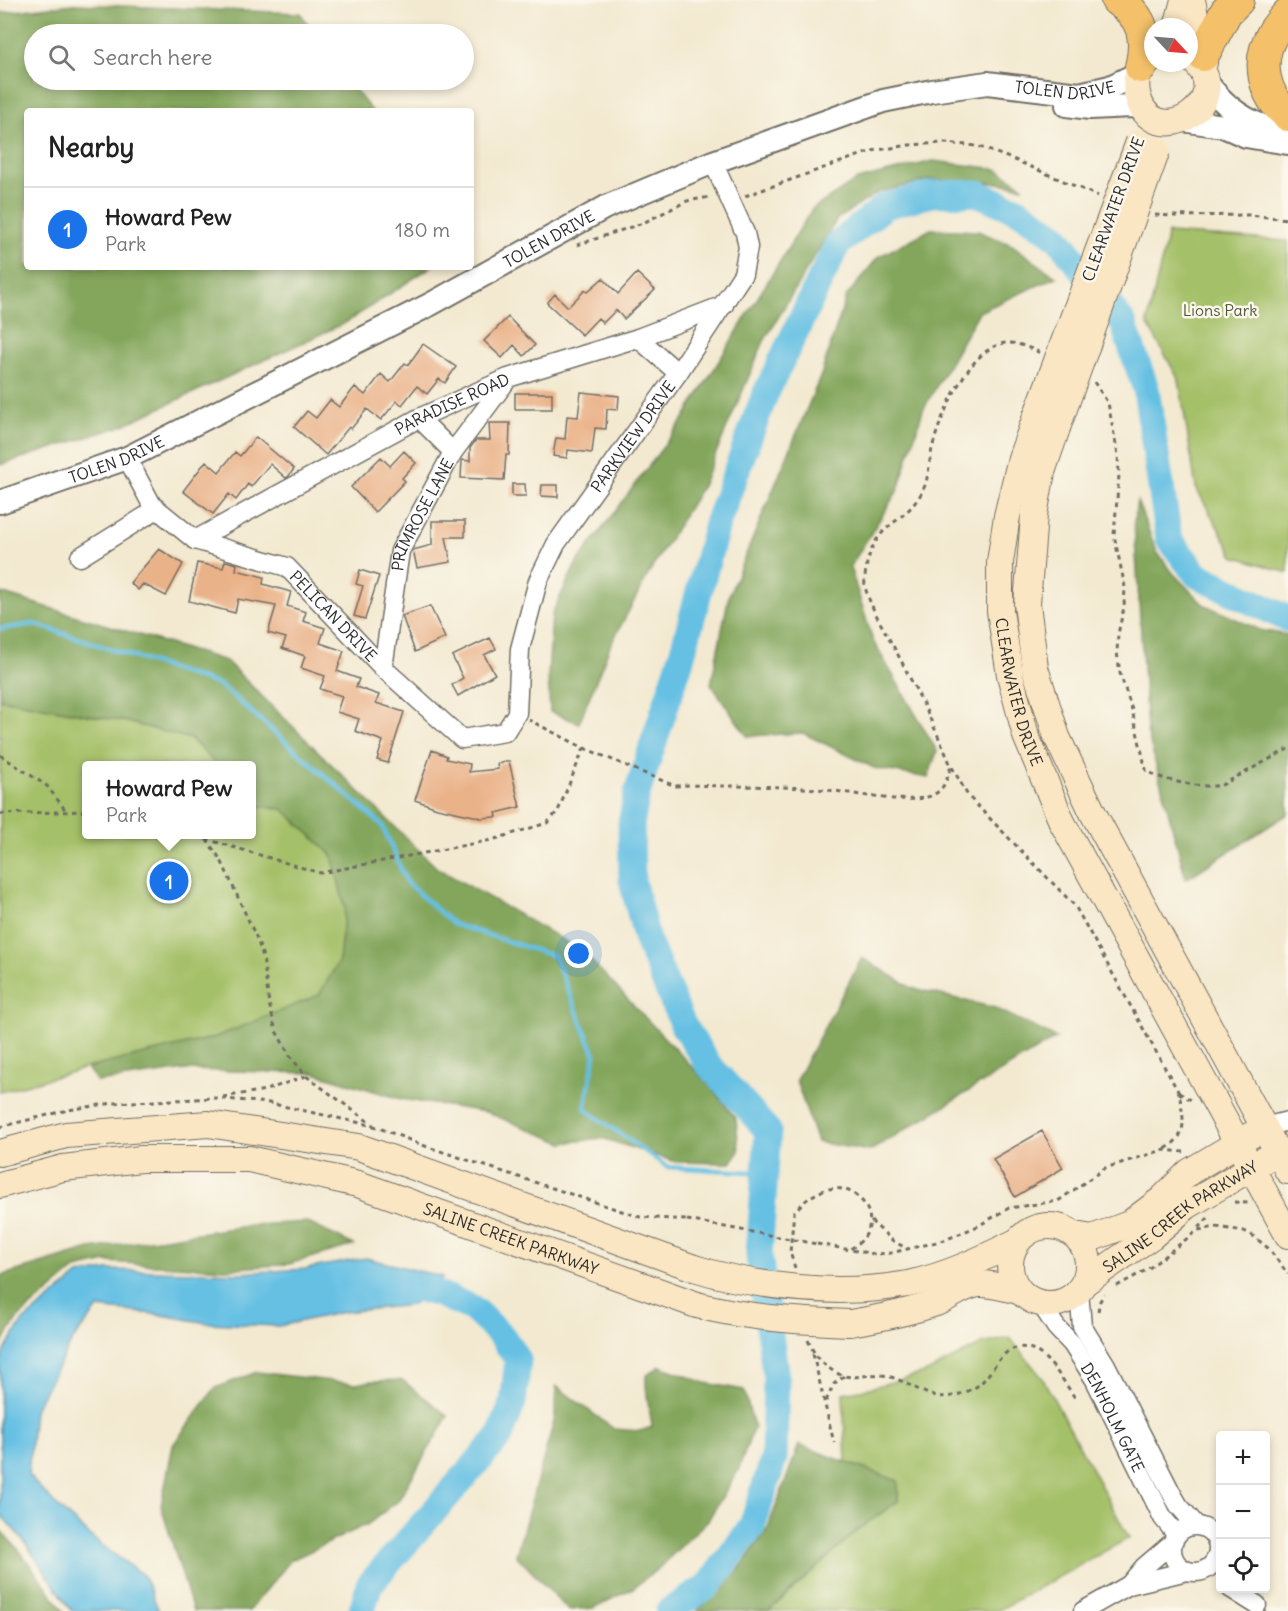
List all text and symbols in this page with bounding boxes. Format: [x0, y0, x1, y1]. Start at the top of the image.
north arrow [1144, 18, 1198, 72]
search box [24, 24, 474, 90]
icon: search [45, 41, 78, 74]
text: Search here [93, 43, 212, 71]
street label: TOLEN DRIVE [1013, 76, 1117, 104]
text: Nearby [48, 131, 134, 164]
street label: CLEARWATER DRIVE [1078, 134, 1148, 284]
text: Howard Pew [105, 203, 231, 231]
street label: TOLEN DRIVE [500, 205, 598, 272]
text: 1 [64, 217, 71, 242]
text: 180 m [395, 217, 450, 242]
text: Park [105, 231, 146, 256]
park label: Lions Park [1183, 300, 1257, 320]
street label: PARADISE ROAD [391, 369, 513, 439]
street label: PARKVIEW DRIVE [586, 377, 679, 496]
street label: TOLEN DRIVE [66, 431, 167, 487]
street label: PRIMROSE LANE [387, 455, 458, 572]
street label: PELICAN DRIVE [286, 566, 381, 666]
street label: CLEARWATER DRIVE [991, 616, 1047, 769]
popup [82, 761, 256, 839]
text: Howard Pew [106, 774, 232, 802]
text: Park [106, 802, 147, 827]
pin: 1 [150, 858, 188, 904]
your location [564, 939, 593, 968]
street label: SALINE CREEK PARKWAY [1099, 1156, 1261, 1277]
street label: SALINE CREEK PARKWAY [421, 1198, 601, 1279]
street label: DENHOLM GATE [1077, 1359, 1149, 1476]
map controls [1216, 1431, 1270, 1593]
button: + [1216, 1431, 1270, 1485]
button: − [1216, 1485, 1270, 1539]
button: locate [1216, 1539, 1270, 1593]

